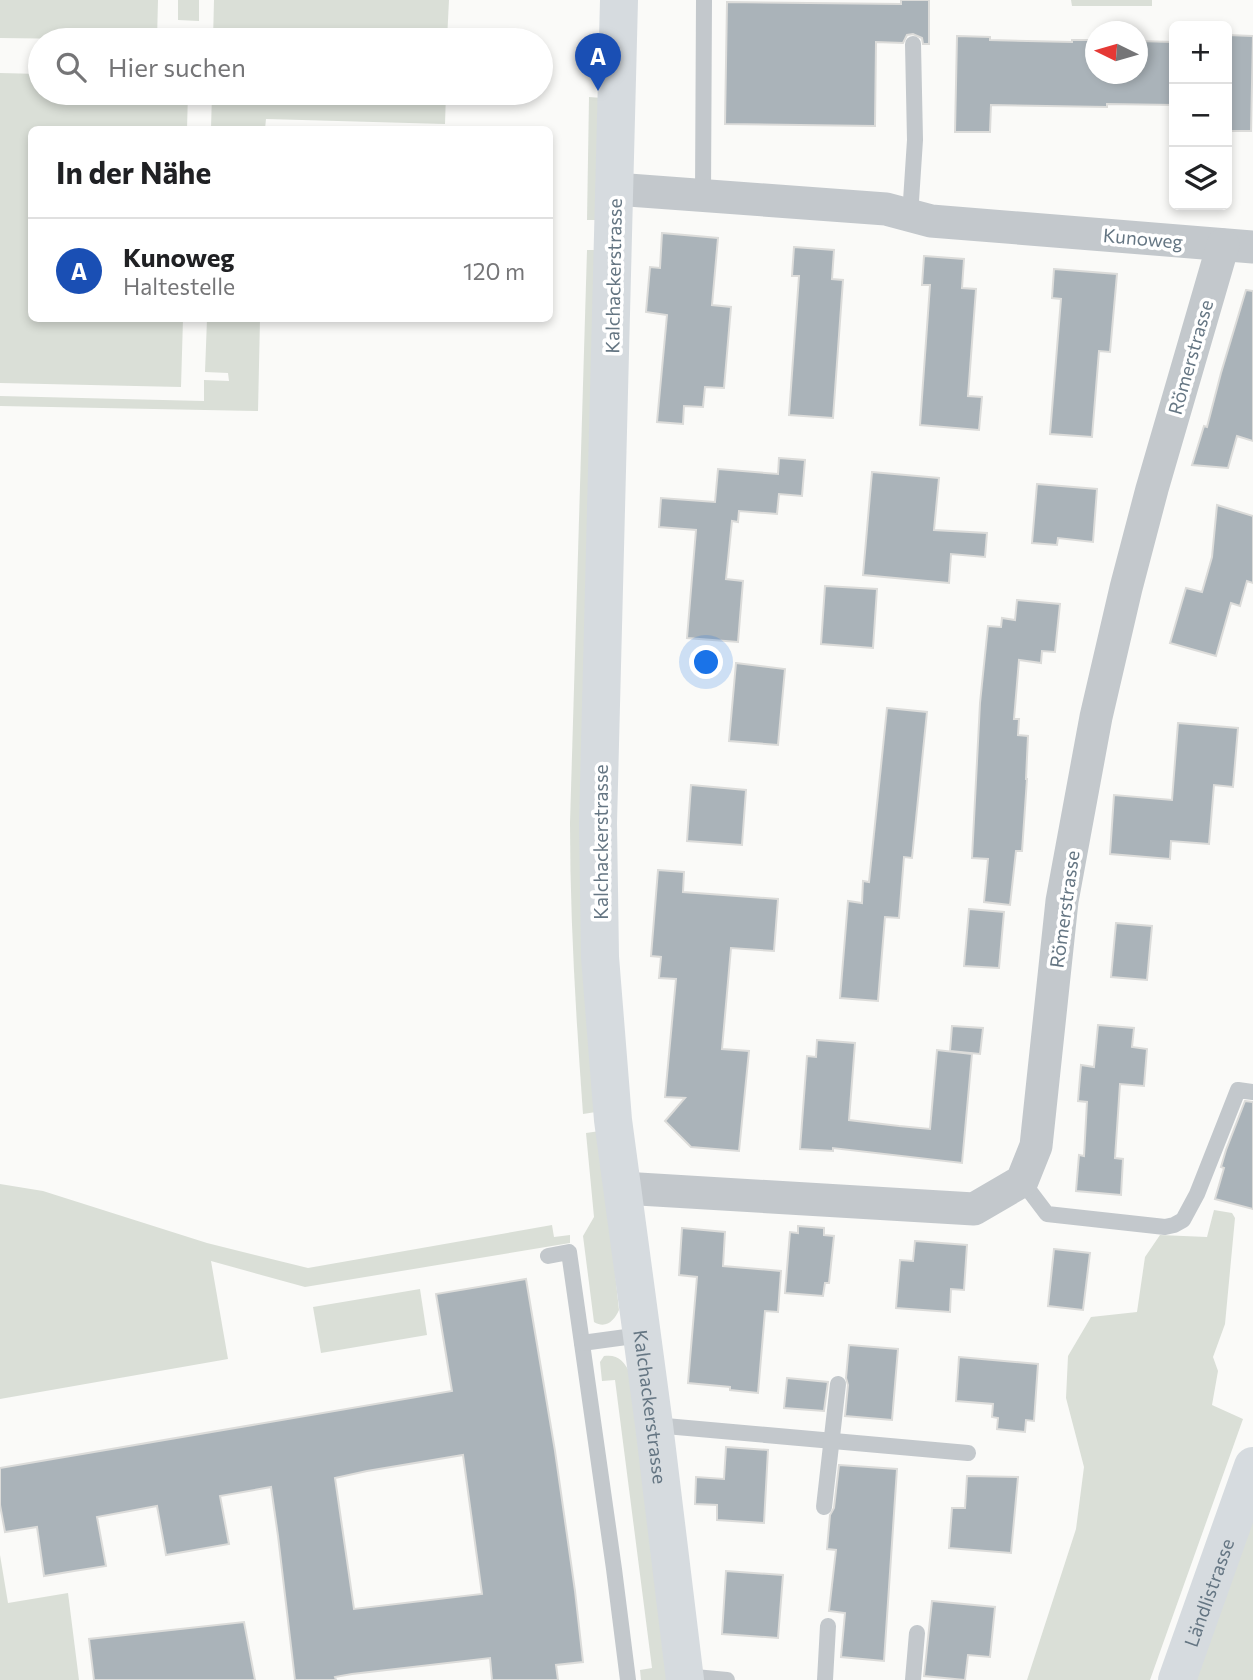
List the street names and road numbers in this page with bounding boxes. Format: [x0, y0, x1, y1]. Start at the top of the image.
street label: Kalchackerstrasse [600, 198, 626, 354]
street label: Kunoweg [1102, 223, 1184, 253]
street label: Römerstrasse [1163, 297, 1217, 417]
street label: Kalchackerstrasse [589, 764, 612, 920]
street label: Römerstrasse [1044, 849, 1084, 969]
street label: Kalchackerstrasse [630, 1328, 673, 1485]
street label: Ländlistrasse [1178, 1535, 1238, 1650]

